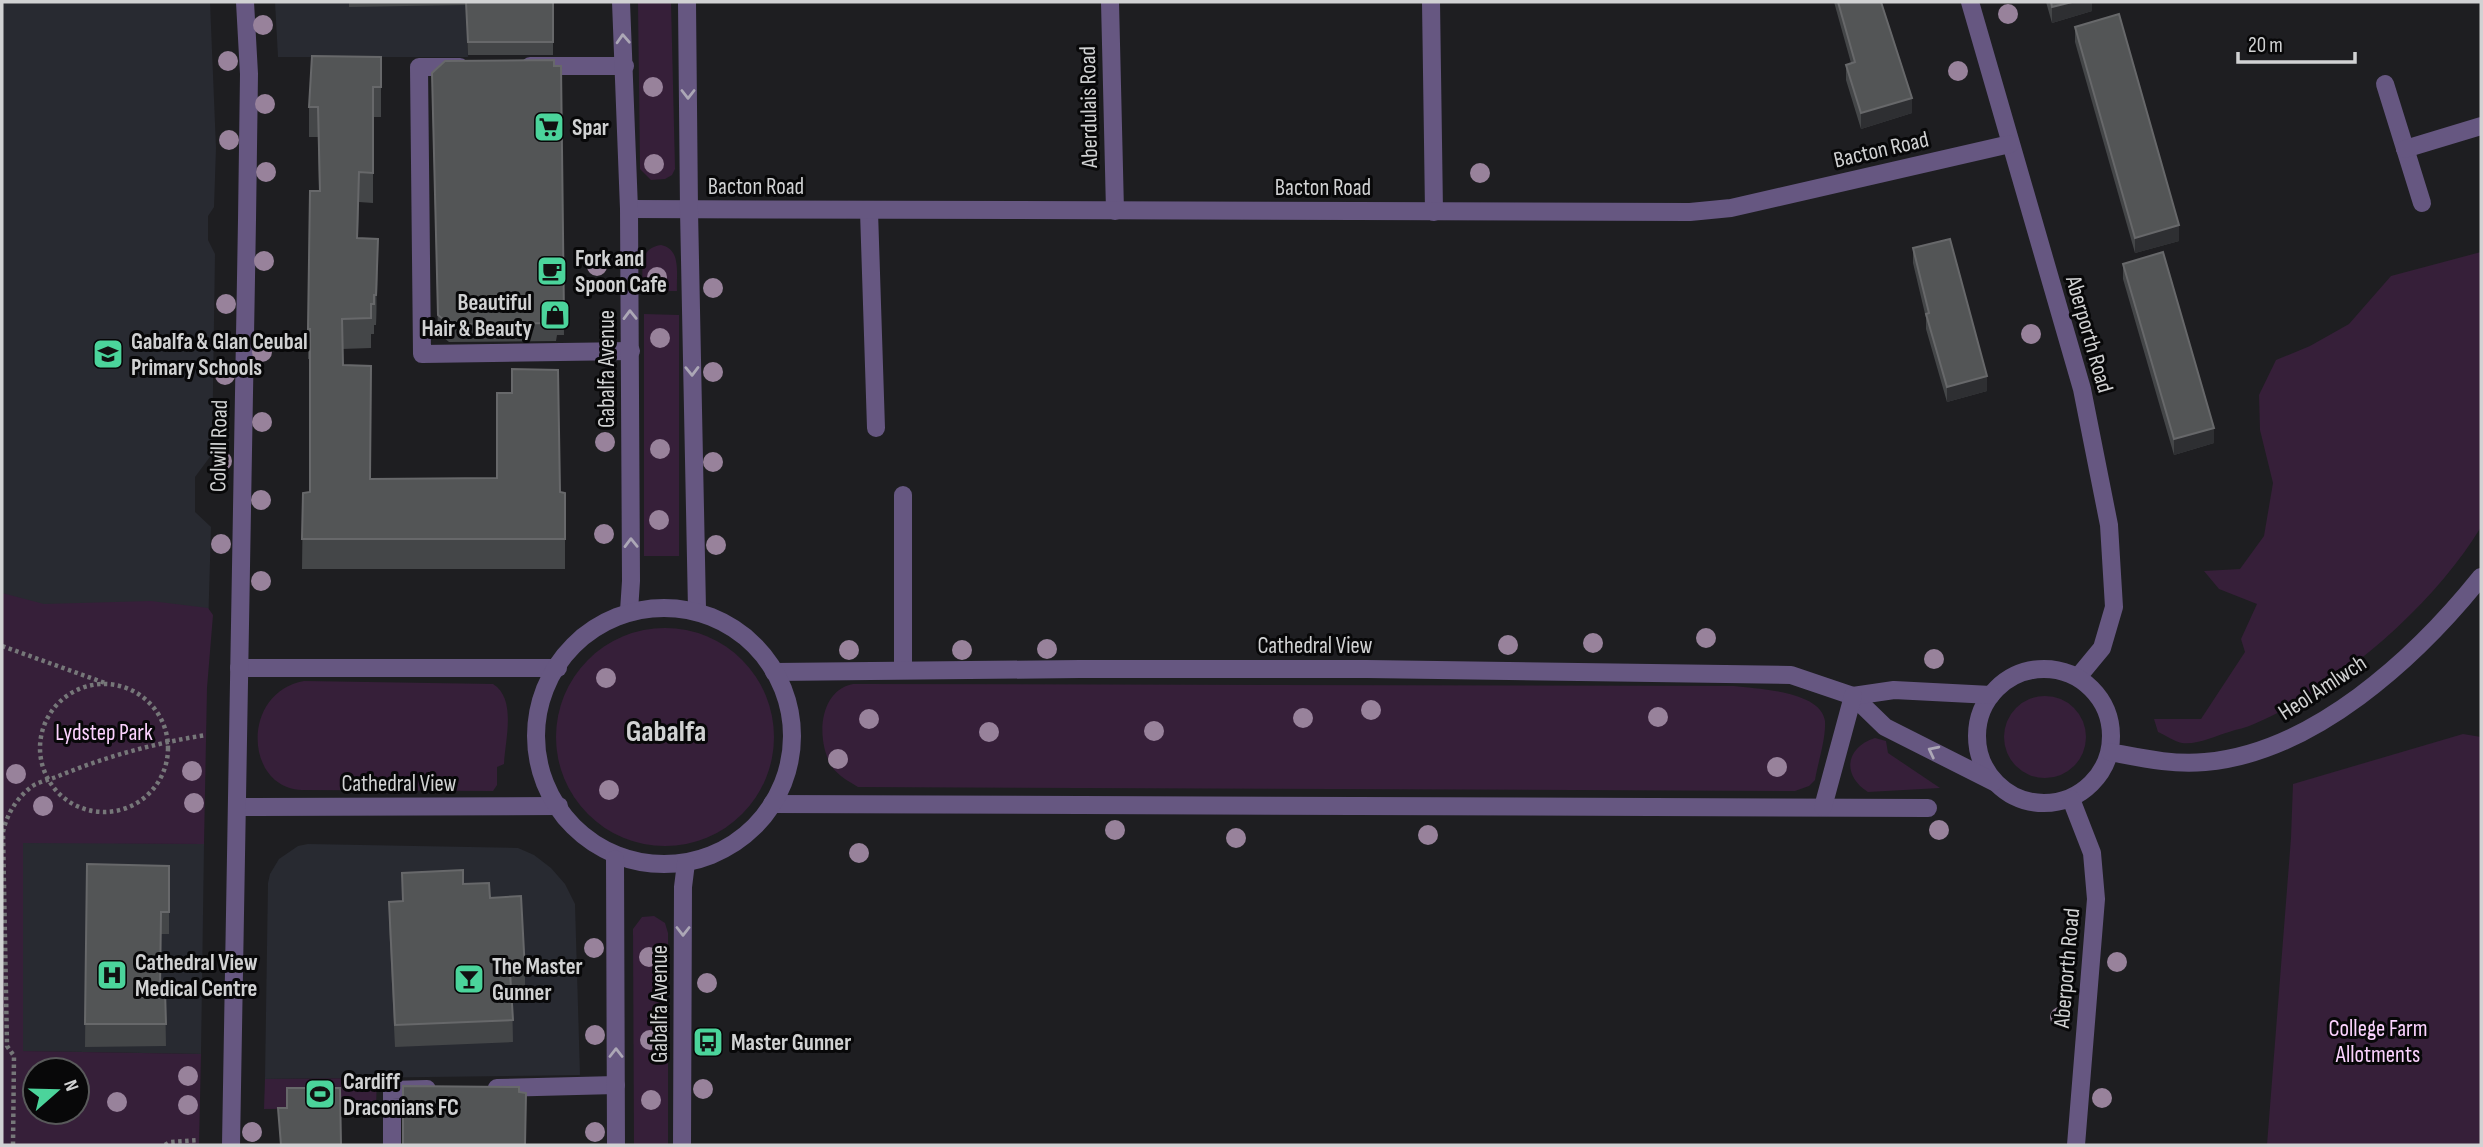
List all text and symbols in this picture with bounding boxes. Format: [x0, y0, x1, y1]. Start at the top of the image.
scale bar [2238, 21, 2355, 65]
one-way arrow [616, 33, 631, 44]
text: 20 m [2248, 33, 2283, 58]
street label: Aberdulais Road [1074, 46, 1104, 169]
one-way arrow [680, 90, 696, 100]
supermarket icon: Spar [532, 110, 566, 144]
place label: Spar [572, 114, 609, 142]
street label: Bacton Road [1831, 125, 1931, 174]
street label: Bacton Road [708, 173, 804, 201]
street label: Bacton Road [1275, 174, 1371, 202]
place label: Fork and Spoon Cafe [575, 245, 667, 299]
cafe icon: Fork and Spoon Cafe [535, 254, 569, 288]
street label: Aberporth Road [2059, 272, 2119, 396]
place label: Beautiful Hair & Beauty [422, 289, 532, 343]
shop icon: Beautiful Hair & Beauty [538, 298, 572, 332]
one-way arrow [622, 309, 638, 320]
street label: Gabalfa Avenue [593, 310, 621, 428]
place label: Gabalfa & Glan Ceubal Primary Schools [131, 328, 308, 382]
school or university icon: Gabalfa & Glan Ceubal Primary Schools [91, 337, 125, 371]
one-way arrow [685, 366, 700, 377]
street label: Colwill Road [204, 400, 234, 492]
one-way arrow [623, 537, 639, 547]
street label: Cathedral View [1257, 632, 1373, 660]
street label: Heol Amlwch [2273, 649, 2372, 727]
district label: Gabalfa [626, 714, 706, 750]
park label: Lydstep Park [55, 719, 153, 747]
one-way arrow [1928, 746, 1940, 760]
street label: Cathedral View [341, 770, 457, 798]
street label: Aberporth Road [2048, 907, 2086, 1030]
one-way arrow [676, 926, 691, 937]
street label: Gabalfa Avenue [646, 945, 674, 1063]
place label: Cathedral View Medical Centre [135, 949, 258, 1003]
place label: The Master Gunner [492, 953, 583, 1007]
hospital icon: Cathedral View Medical Centre [95, 958, 129, 992]
bar icon: The Master Gunner [452, 962, 486, 996]
park label: College Farm Allotments [2329, 1015, 2427, 1069]
bus stop icon: Master Gunner [691, 1025, 725, 1059]
place label: Master Gunner [731, 1029, 851, 1057]
one-way arrow [608, 1047, 624, 1057]
north arrow [21, 1056, 91, 1126]
place label: Cardiff Draconians FC [343, 1068, 459, 1122]
text: N [58, 1077, 83, 1094]
sports icon: Cardiff Draconians FC [303, 1077, 337, 1111]

